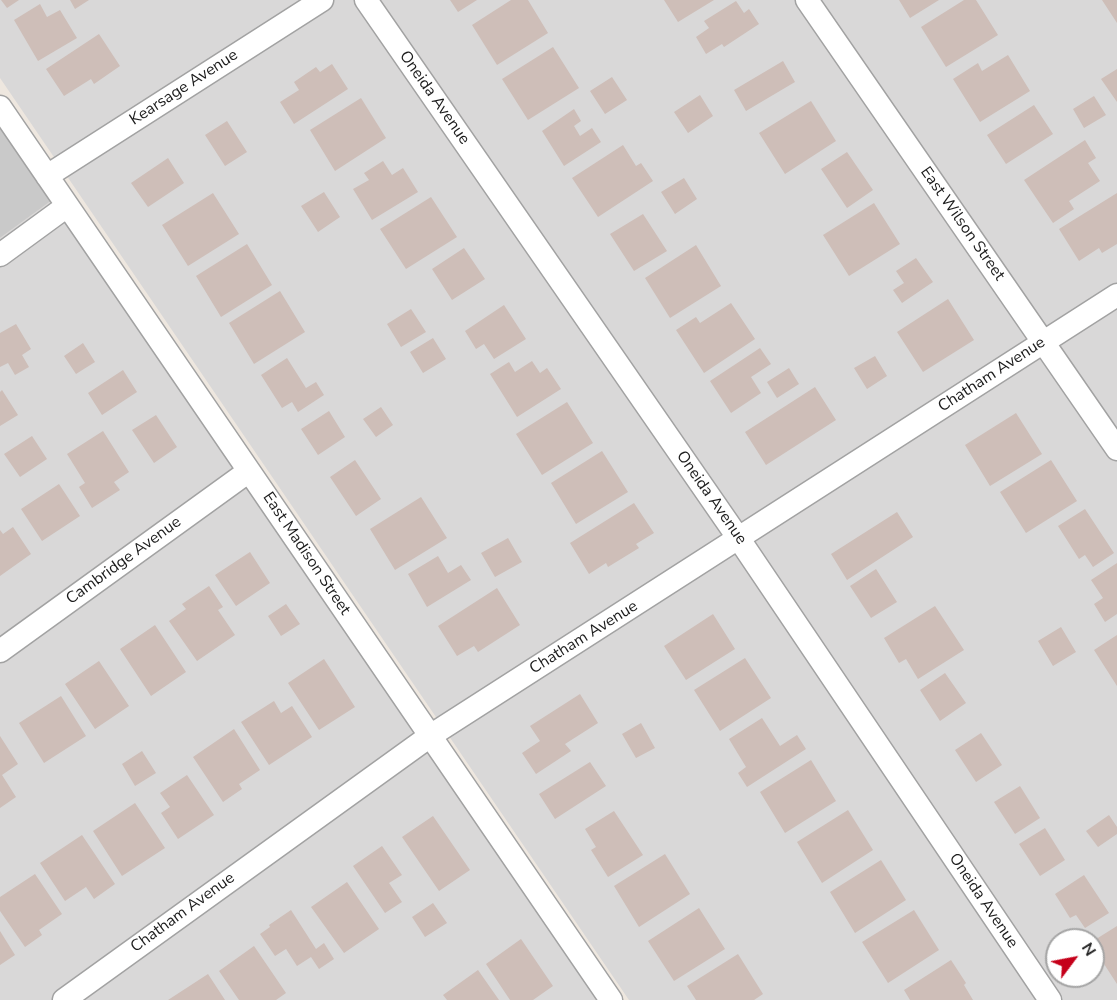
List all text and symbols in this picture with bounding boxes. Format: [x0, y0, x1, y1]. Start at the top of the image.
street label: Kearsage Avenue [126, 46, 242, 130]
street label: Oneida Avenue [395, 47, 473, 149]
street label: East Wilson Street [916, 163, 1008, 285]
street label: Chatham Avenue [935, 333, 1049, 417]
street label: Oneida Avenue [672, 447, 750, 549]
street label: East Madison Street [258, 489, 354, 619]
street label: Cambridge Avenue [63, 513, 185, 609]
street label: Chatham Avenue [526, 597, 642, 679]
street label: Oneida Avenue [944, 850, 1022, 952]
street label: Chatham Avenue [127, 869, 239, 957]
north arrow [1045, 928, 1105, 988]
text: N [1076, 939, 1101, 960]

